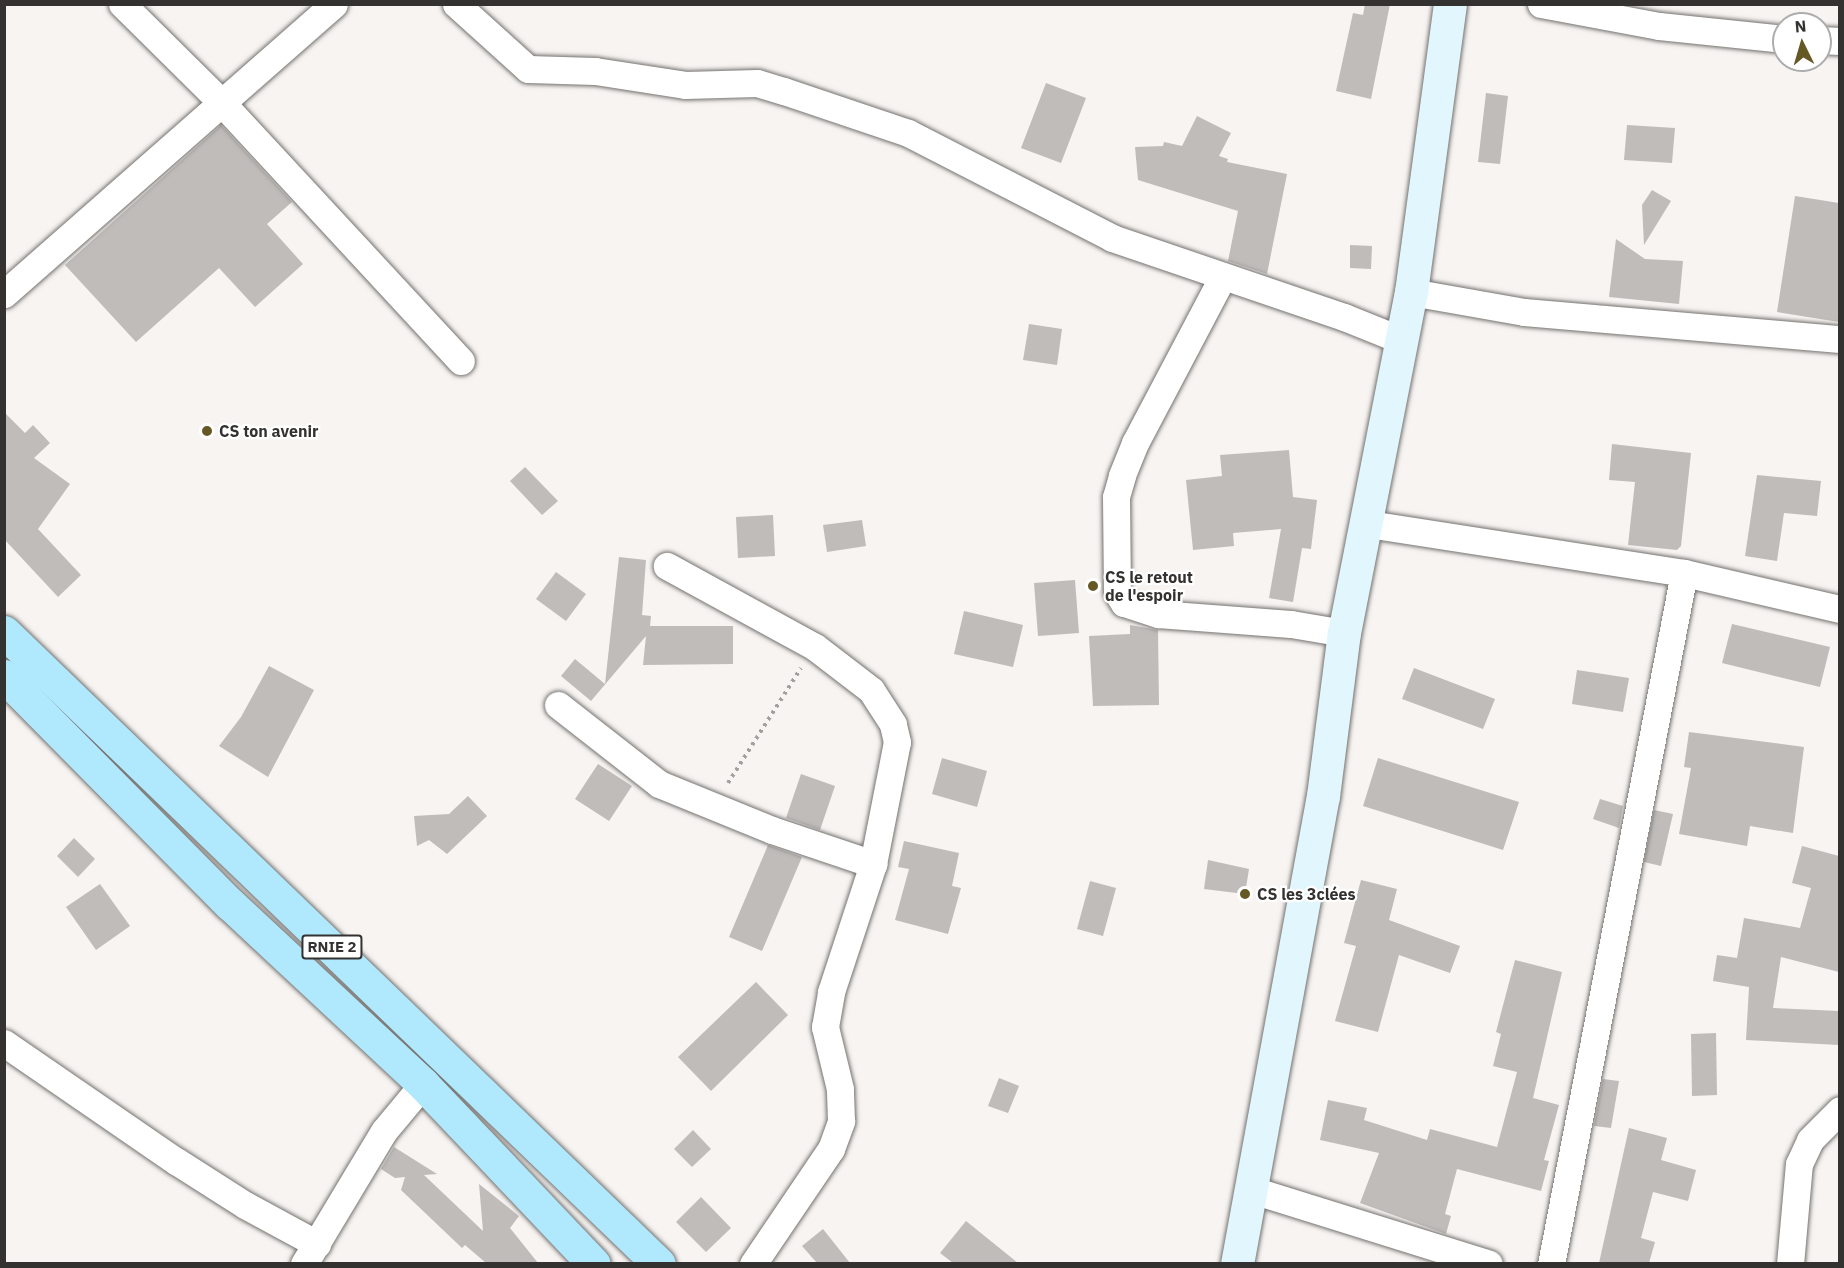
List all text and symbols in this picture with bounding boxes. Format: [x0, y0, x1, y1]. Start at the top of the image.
north arrow [1772, 12, 1832, 72]
text: N [1794, 16, 1807, 37]
place label: CS ton avenir [219, 421, 319, 441]
marker: CS ton avenir [200, 424, 214, 438]
place label: CS le retout de l'espoir [1105, 567, 1193, 605]
marker: CS le retout de l'espoir [1086, 579, 1100, 593]
place label: CS les 3clées [1257, 884, 1356, 904]
marker: CS les 3clées [1238, 887, 1252, 901]
road number: RNIE 2 [300, 935, 364, 959]

